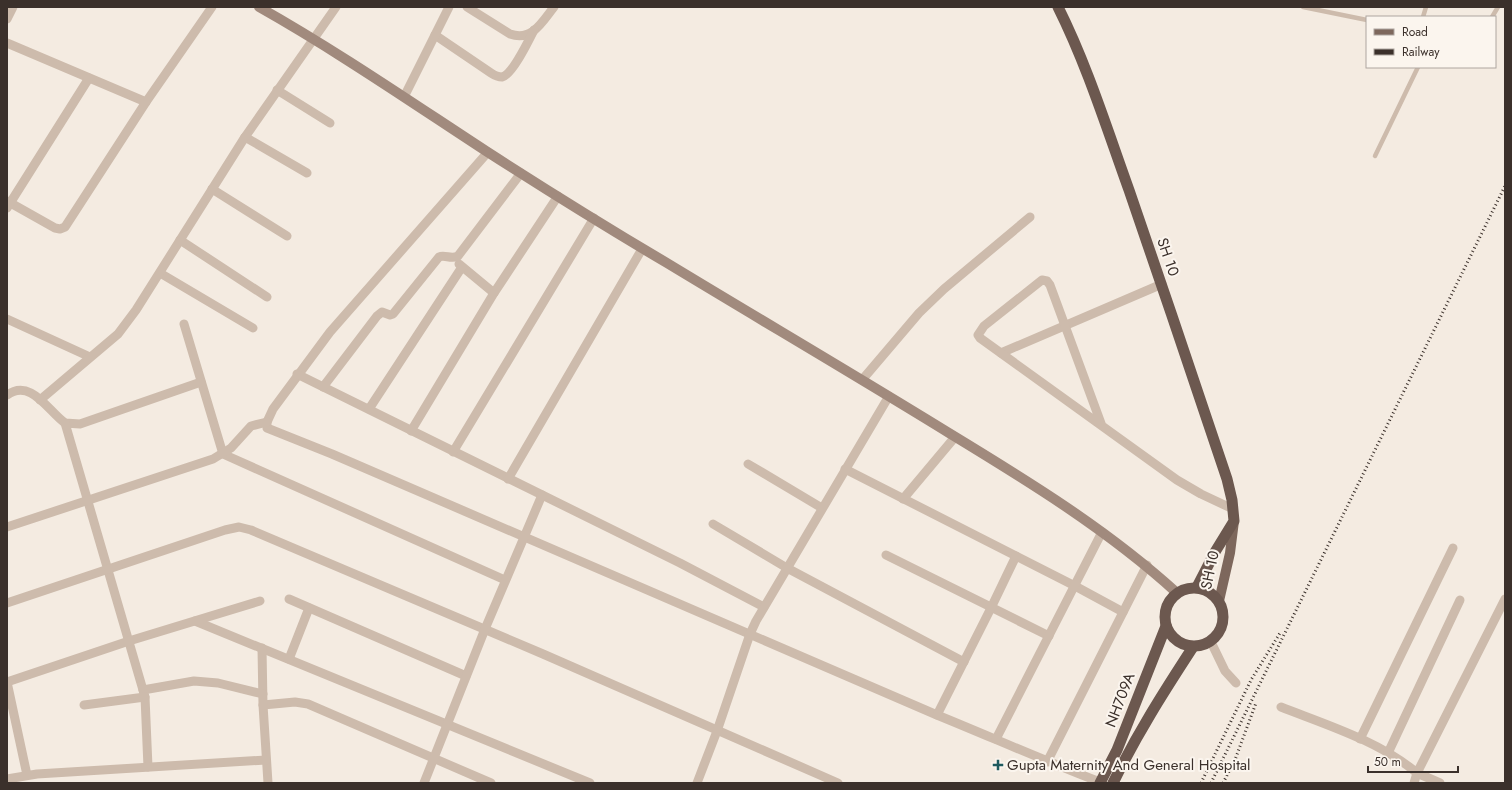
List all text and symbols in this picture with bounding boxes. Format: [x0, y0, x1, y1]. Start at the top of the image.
legend [1366, 16, 1496, 68]
text: Road [1402, 23, 1428, 41]
text: Railway [1402, 43, 1440, 61]
street label: SH 10 [1151, 235, 1185, 279]
street label: SH 10 [1195, 549, 1225, 591]
street label: NH709A [1100, 669, 1140, 730]
scale bar [1368, 748, 1458, 774]
text: 50 m [1374, 753, 1401, 771]
place label: Gupta Maternity And General Hospital [1007, 754, 1250, 776]
marker: Gupta Maternity And General Hospital [992, 759, 1004, 771]

